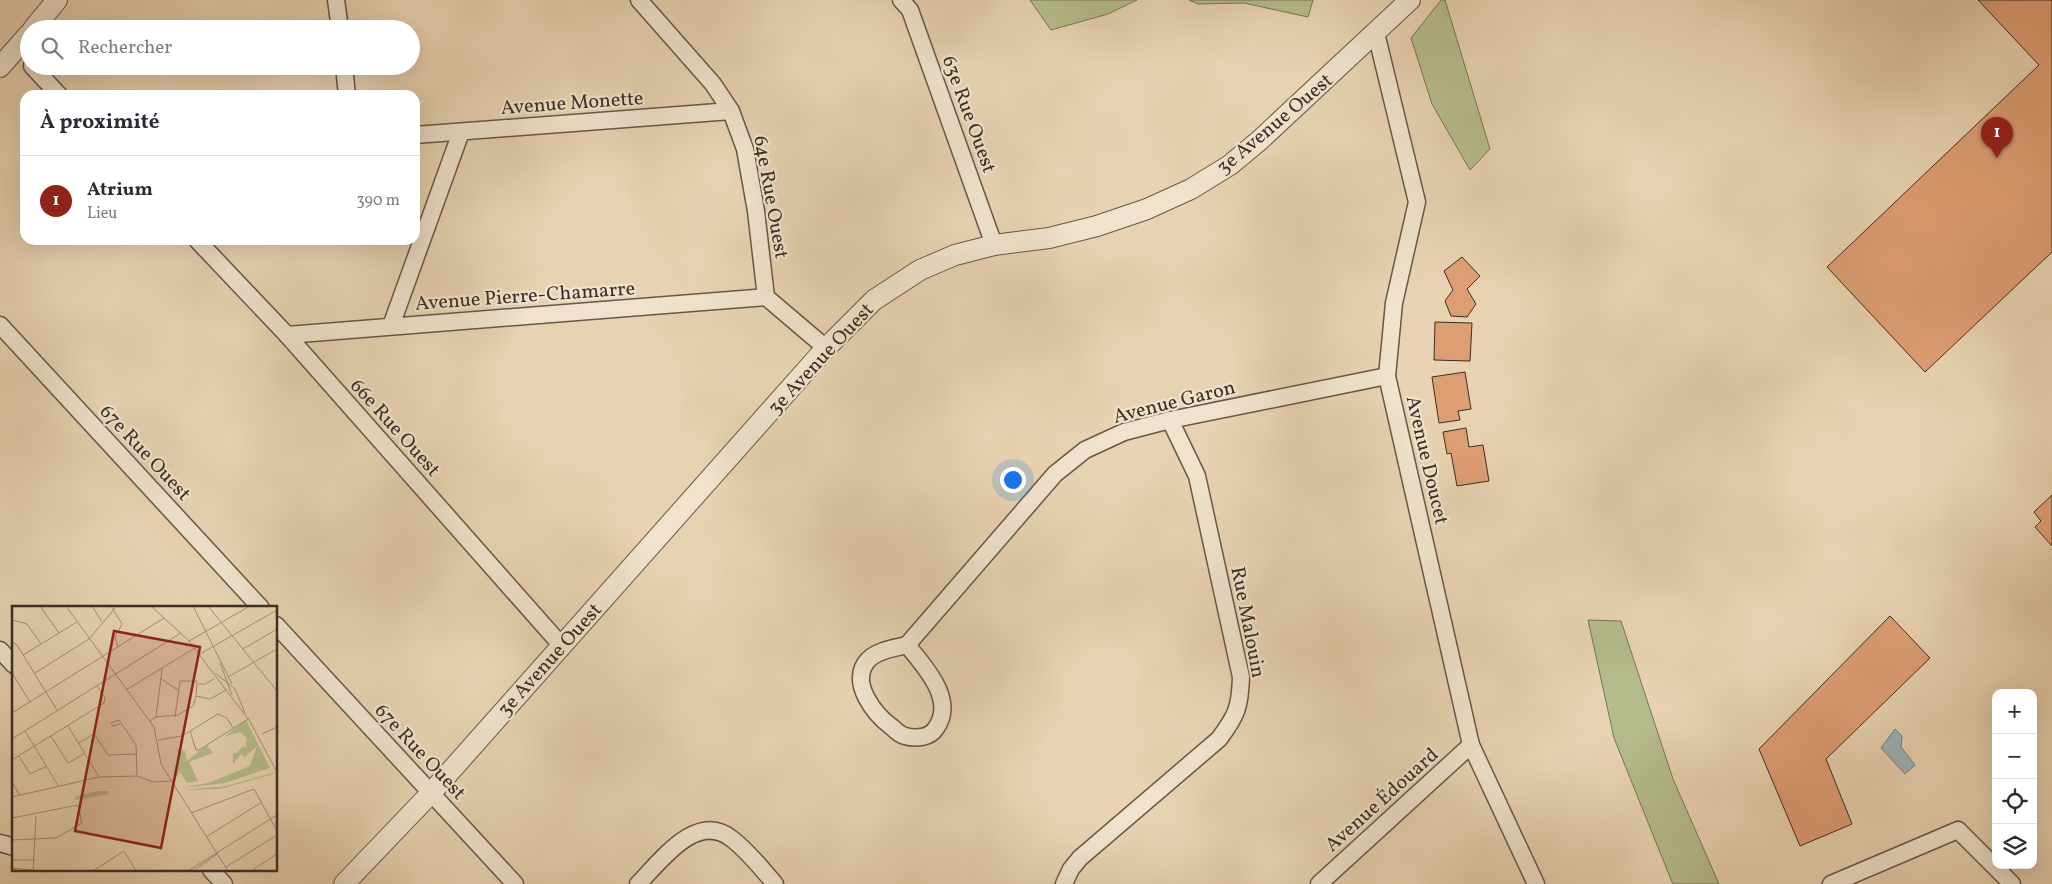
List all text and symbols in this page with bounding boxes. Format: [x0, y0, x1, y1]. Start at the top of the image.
search box [20, 20, 420, 75]
icon: search [38, 34, 66, 62]
text: Rechercher [78, 35, 172, 61]
street label: 63e Rue Ouest [934, 52, 1002, 177]
street label: 3e Avenue Ouest [1211, 67, 1339, 182]
street label: Avenue Monette [500, 85, 644, 123]
text: À proximité [40, 108, 159, 137]
pin: 1 [1981, 117, 2013, 158]
street label: 64e Rue Ouest [745, 134, 795, 261]
text: Atrium [87, 177, 153, 203]
text: 1 [53, 190, 59, 212]
text: 390 m [357, 190, 400, 212]
text: Lieu [87, 203, 117, 225]
street label: Avenue Pierre-Chamarre [414, 275, 636, 319]
street label: 3e Avenue Ouest [762, 297, 881, 422]
street label: 66e Rue Ouest [343, 373, 446, 483]
street label: Avenue Garon [1110, 374, 1239, 432]
street label: Avenue Doucet [1398, 393, 1454, 528]
street label: 67e Rue Ouest [92, 399, 197, 508]
your location [1000, 467, 1026, 493]
street label: Rue Malouin [1223, 564, 1272, 681]
street label: 3e Avenue Ouest [492, 597, 609, 723]
inset map [12, 606, 278, 872]
map controls [1992, 689, 2037, 869]
button: + [1992, 689, 2037, 734]
street label: 67e Rue Ouest [367, 698, 472, 807]
button: − [1992, 734, 2037, 779]
street label: Avenue Édouard [1319, 742, 1445, 859]
button: locate [1992, 779, 2037, 824]
button: layers [1992, 824, 2037, 869]

